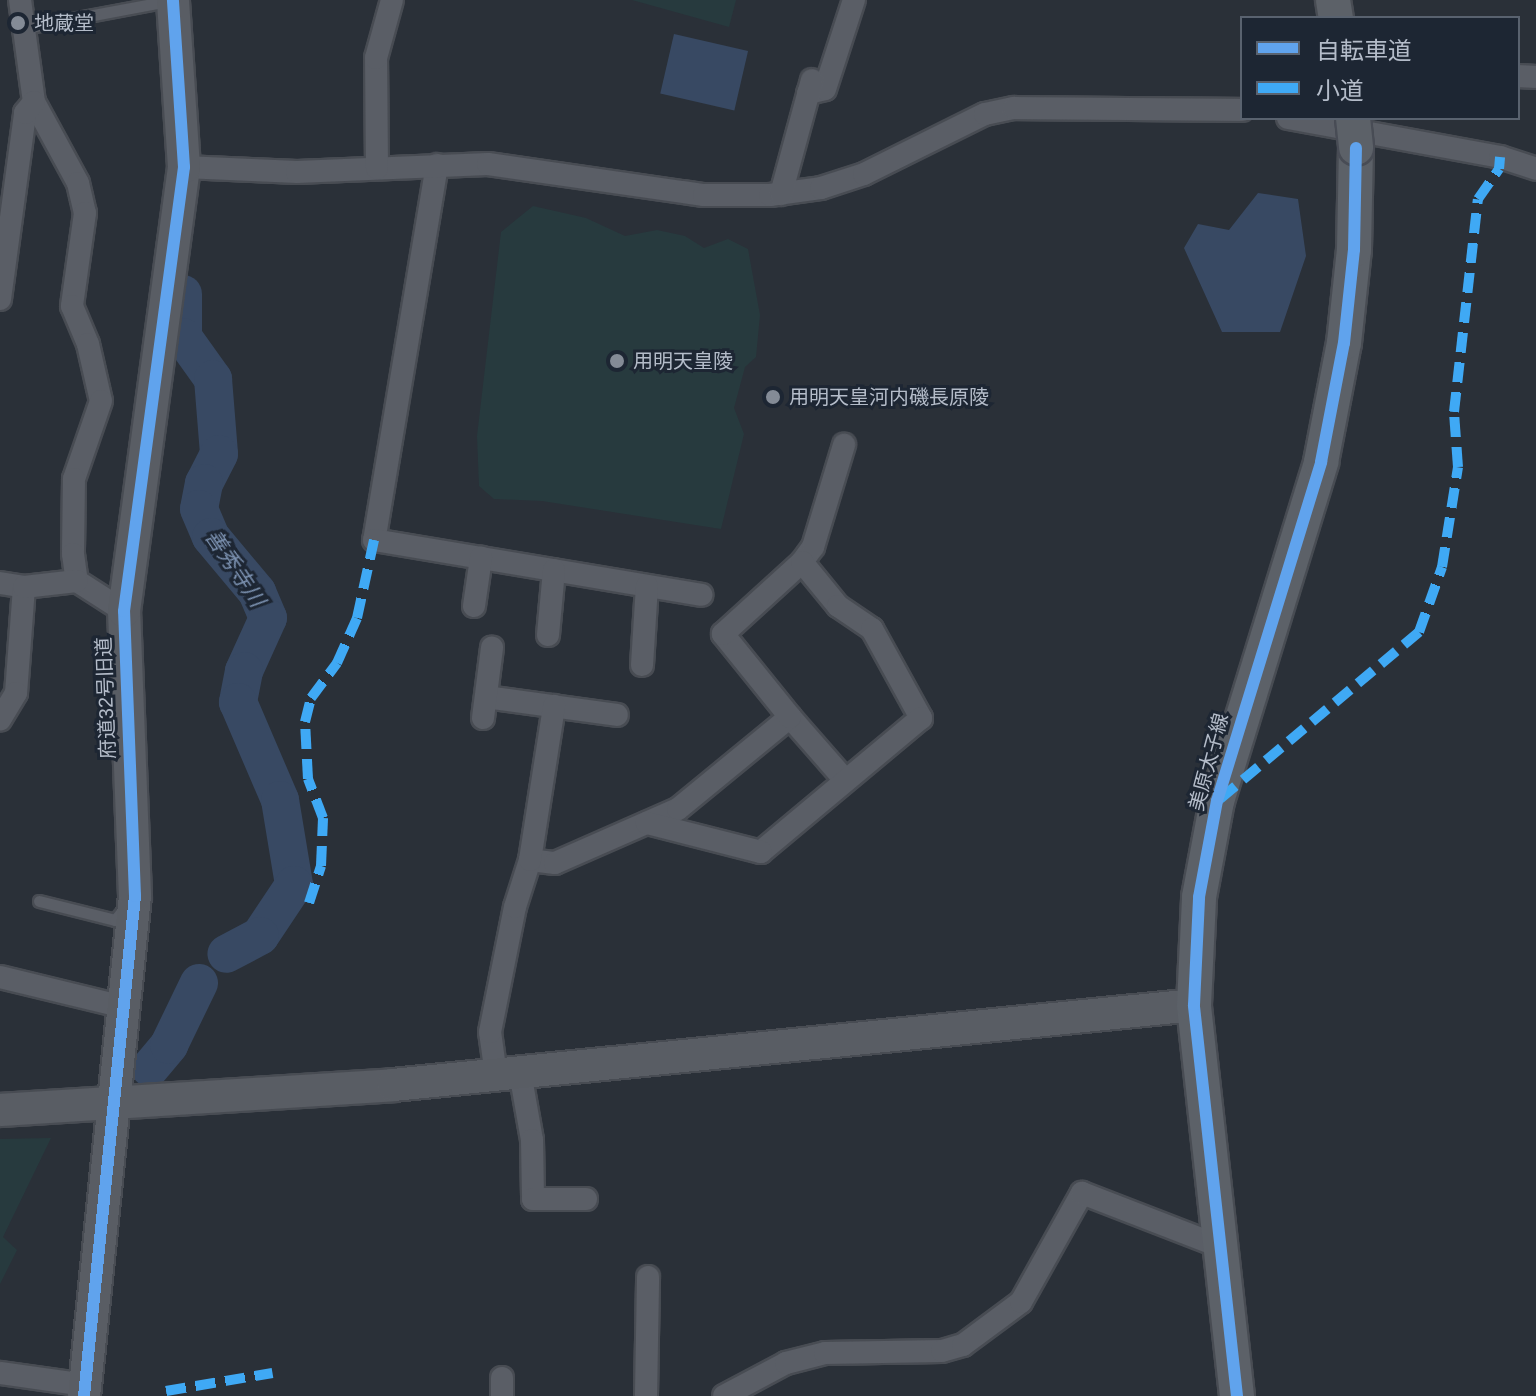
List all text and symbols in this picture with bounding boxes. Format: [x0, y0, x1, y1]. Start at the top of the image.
place label: 地蔵堂 [34, 11, 94, 35]
marker: 地蔵堂 [9, 14, 27, 32]
legend [1240, 16, 1520, 120]
text: 自転車道 [1316, 37, 1412, 64]
text: 小道 [1316, 77, 1364, 104]
place label: 用明天皇陵 [633, 349, 733, 373]
marker: 用明天皇陵 [608, 352, 626, 370]
place label: 用明天皇河内磯長原陵 [789, 385, 989, 409]
marker: 用明天皇河内磯長原陵 [764, 388, 782, 406]
water label: 善秀寺川 [199, 524, 271, 612]
street label: 府道32号旧道 [92, 636, 120, 760]
street label: 美原太子線 [1184, 711, 1234, 813]

